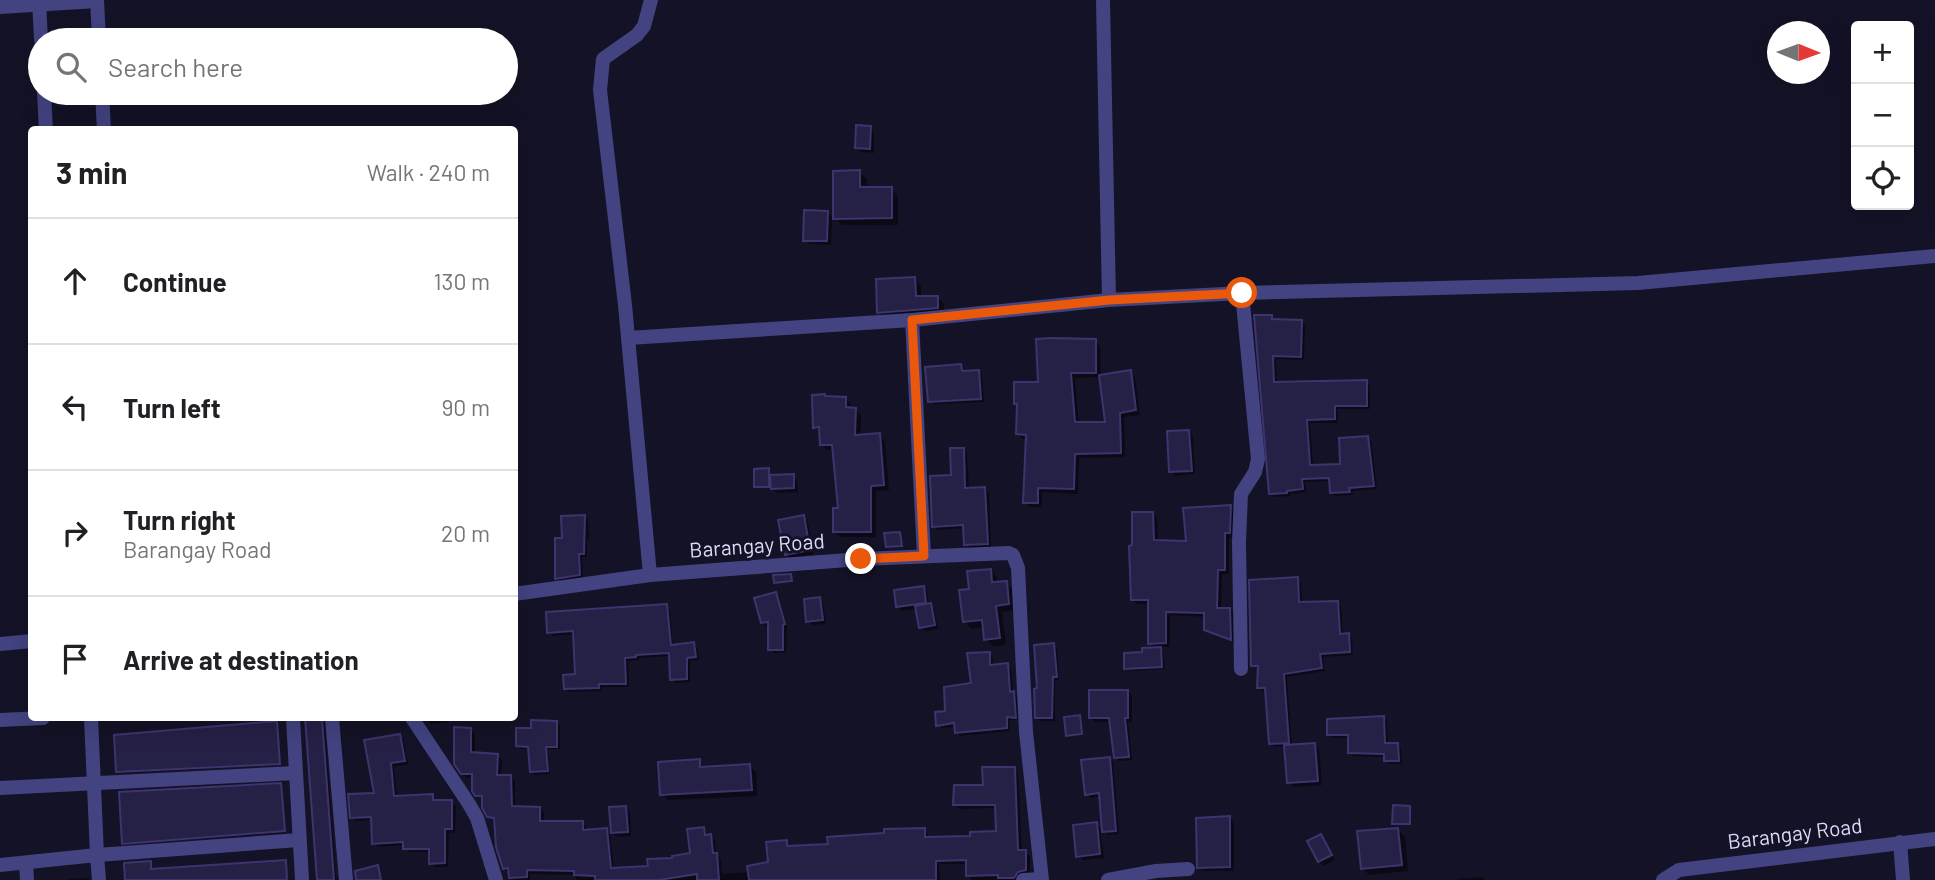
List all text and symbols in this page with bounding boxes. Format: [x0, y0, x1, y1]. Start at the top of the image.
north arrow [1767, 21, 1830, 84]
map controls [1851, 21, 1914, 210]
button: + [1851, 21, 1914, 84]
search box [28, 28, 518, 105]
icon: search [52, 48, 90, 86]
text: Search here [108, 51, 243, 82]
button: − [1851, 84, 1914, 147]
button: locate [1851, 147, 1914, 210]
text: 3 min [56, 154, 127, 190]
text: Walk · 240 m [367, 158, 490, 186]
icon: ahead [56, 262, 94, 300]
text: Continue [123, 266, 227, 297]
text: 130 m [433, 267, 490, 295]
route start [1226, 277, 1257, 308]
icon: left [56, 388, 94, 426]
text: Turn left [123, 392, 221, 423]
text: 90 m [441, 393, 490, 421]
text: Turn right [123, 504, 236, 535]
icon: right [56, 514, 94, 552]
text: 20 m [441, 519, 490, 547]
street label: Barangay Road [688, 527, 825, 562]
text: Barangay Road [123, 535, 272, 563]
route end [845, 543, 876, 574]
icon: arrive [56, 640, 94, 678]
text: Arrive at destination [123, 644, 359, 675]
street label: Barangay Road [1726, 812, 1864, 853]

